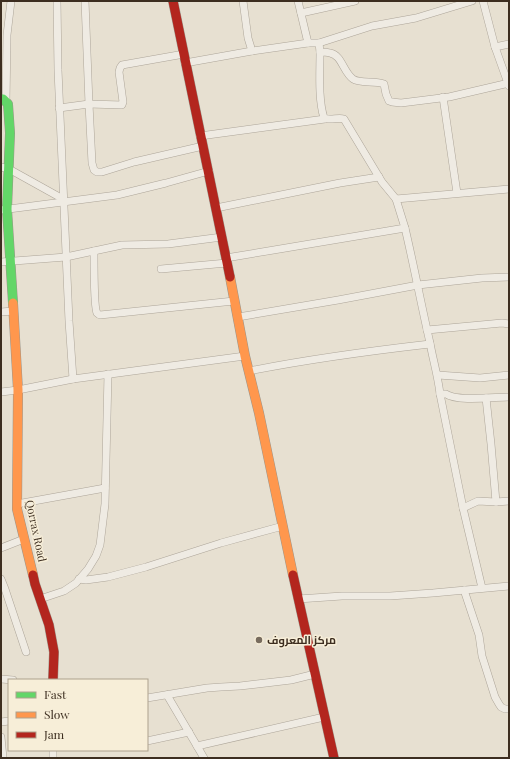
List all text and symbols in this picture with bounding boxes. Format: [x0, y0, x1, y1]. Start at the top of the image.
street label: Qorrax Road [23, 499, 50, 564]
place label: مركز المعروف [267, 632, 336, 648]
marker: مركز المعروف [254, 635, 264, 645]
legend [8, 679, 148, 751]
text: Fast [44, 686, 67, 702]
text: Slow [44, 706, 70, 722]
text: Jam [43, 726, 65, 742]

